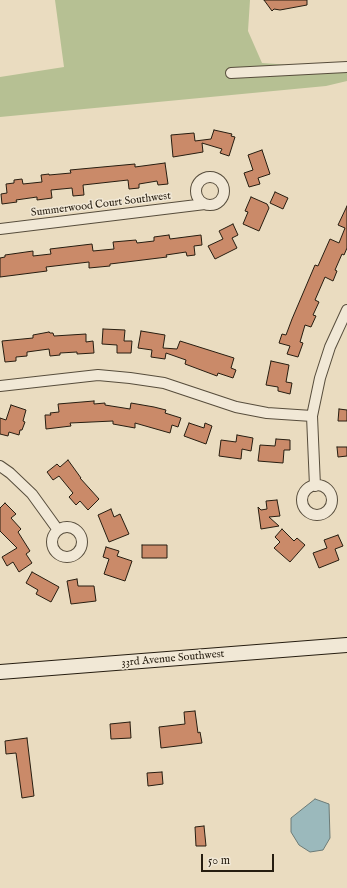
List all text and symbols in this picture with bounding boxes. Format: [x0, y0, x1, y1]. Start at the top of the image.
street label: Summerwood Court Southwest [30, 190, 172, 220]
street label: 33rd Avenue Southwest [121, 648, 225, 670]
scale bar [203, 846, 276, 872]
text: 50 m [208, 853, 230, 868]

